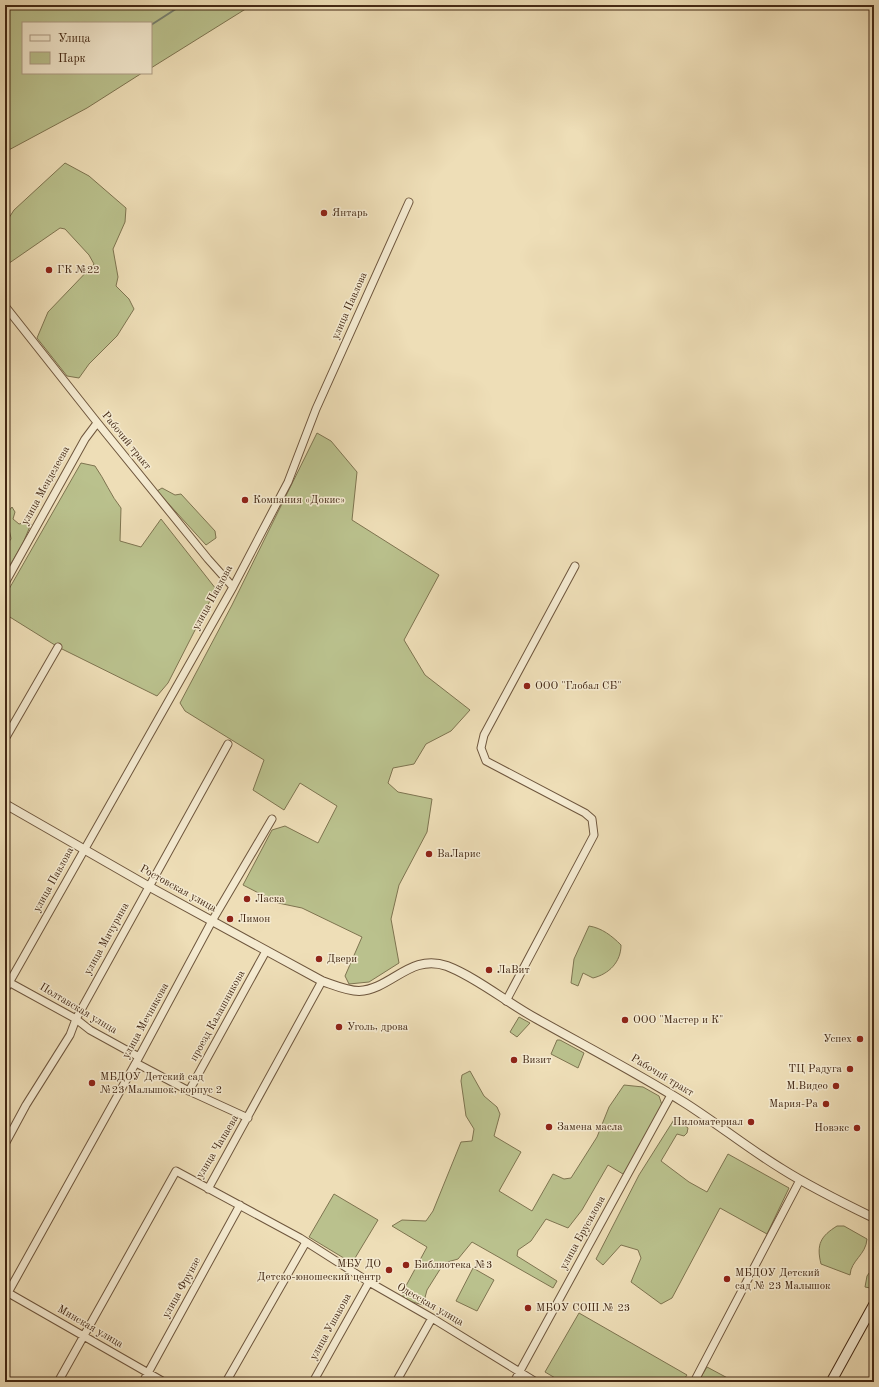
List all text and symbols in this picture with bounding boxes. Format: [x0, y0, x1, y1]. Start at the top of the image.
legend [22, 22, 152, 74]
text: Улица [58, 33, 91, 45]
text: Парк [58, 53, 86, 65]
marker: Янтарь [319, 208, 329, 218]
place label: Янтарь [332, 208, 368, 219]
marker: ГК №22 [44, 265, 54, 275]
place label: ГК №22 [57, 265, 100, 276]
street label: улица Павлова [330, 270, 370, 341]
street label: Рабочий тракт [99, 410, 153, 472]
street label: улица Менделеева [20, 444, 72, 527]
marker: Компания «Докис» [240, 495, 250, 505]
place label: Компания «Докис» [253, 495, 345, 506]
street label: улица Павлова [191, 563, 236, 632]
marker: ООО "Глобал СБ" [522, 681, 532, 691]
place label: ООО "Глобал СБ" [535, 681, 622, 692]
street label: улица Павлова [32, 845, 77, 914]
marker: ВаЛарис [424, 849, 434, 859]
place label: ВаЛарис [437, 849, 481, 860]
street label: Ростовская улица [138, 863, 219, 915]
marker: Ласка [242, 894, 252, 904]
place label: Ласка [255, 894, 285, 905]
street label: улица Мичурина [83, 901, 132, 977]
marker: Лимон [225, 914, 235, 924]
place label: Лимон [238, 914, 270, 925]
marker: Двери [314, 954, 324, 964]
place label: Двери [327, 954, 357, 965]
marker: ЛаВит [484, 965, 494, 975]
place label: ЛаВит [497, 965, 530, 976]
street label: проезд Калашникова [188, 968, 248, 1063]
street label: улица Мечникова [121, 981, 172, 1061]
street label: Полтавская улица [37, 982, 119, 1037]
marker: ООО "Мастер и К" [620, 1015, 630, 1025]
place label: ООО "Мастер и К" [633, 1015, 723, 1026]
marker: Уголь, дрова [334, 1022, 344, 1032]
place label: Уголь, дрова [347, 1022, 409, 1033]
place label: Успех [823, 1034, 852, 1045]
marker: Успех [855, 1034, 865, 1044]
street label: Рабочий тракт [629, 1053, 695, 1099]
marker: Визит [509, 1055, 519, 1065]
place label: Визит [522, 1055, 551, 1066]
place label: ТЦ Радуга [788, 1064, 843, 1075]
marker: ТЦ Радуга [845, 1064, 855, 1074]
place label: МБДОУ Детский сад №23 Малышок, корпус 2 [100, 1072, 222, 1096]
marker: МБДОУ Детский сад №23 Малышок, корпус 2 [87, 1078, 97, 1088]
place label: М.Видео [786, 1081, 828, 1092]
marker: М.Видео [831, 1081, 841, 1091]
place label: Мария-Ра [769, 1099, 819, 1110]
marker: Мария-Ра [821, 1099, 831, 1109]
street label: улица Чапаева [195, 1113, 242, 1181]
place label: Пиломатериал [673, 1117, 743, 1128]
marker: Пиломатериал [746, 1117, 756, 1127]
marker: Замена масла [544, 1122, 554, 1132]
place label: Замена масла [557, 1122, 623, 1133]
place label: Новэкс [814, 1123, 849, 1134]
marker: Новэкс [852, 1123, 862, 1133]
street label: улица Брусилова [558, 1194, 608, 1272]
street label: улица Фрунзе [161, 1256, 203, 1320]
place label: МБУ ДО Детско-юношеский центр [257, 1259, 381, 1283]
marker: Библиотека №3 [401, 1260, 411, 1270]
place label: Библиотека №3 [414, 1260, 493, 1271]
marker: МБУ ДО Детско-юношеский центр [384, 1265, 394, 1275]
place label: МБДОУ Детский сад № 23 Малышок [735, 1268, 831, 1292]
marker: МБДОУ Детский сад № 23 Малышок [722, 1274, 732, 1284]
street label: Одесская улица [395, 1281, 466, 1329]
street label: улица Ушакова [308, 1291, 354, 1362]
marker: МБОУ СОШ № 23 [523, 1303, 533, 1313]
place label: МБОУ СОШ № 23 [536, 1303, 630, 1314]
street label: Минская улица [55, 1304, 125, 1351]

